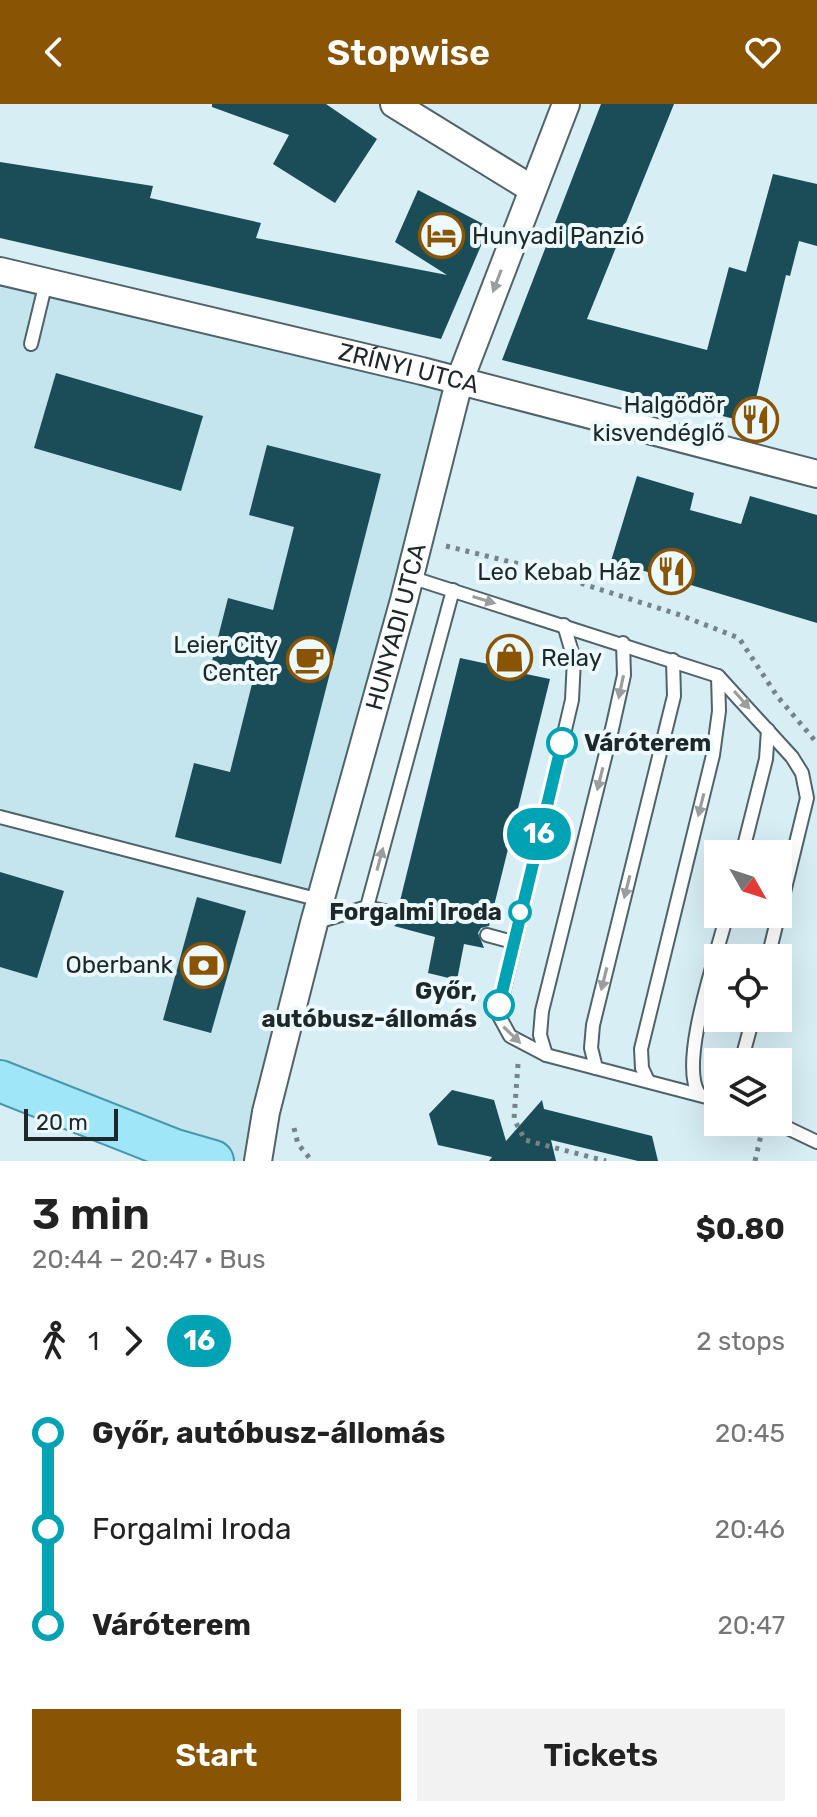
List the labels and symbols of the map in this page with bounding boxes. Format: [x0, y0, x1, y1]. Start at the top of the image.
hotel icon: Hunyadi Panzió [417, 212, 465, 260]
place label: Hunyadi Panzió [472, 222, 645, 250]
one-way arrow [490, 269, 503, 293]
street label: ZRÍNYI UTCA [336, 338, 482, 399]
place label: Halgödör kisvendéglő [593, 391, 725, 447]
restaurant icon: Halgödör kisvendéglő [732, 395, 780, 443]
street label: HUNYADI UTCA [360, 540, 432, 713]
restaurant icon: Leo Kebab Ház [648, 548, 696, 596]
place label: Leo Kebab Ház [477, 558, 641, 586]
one-way arrow [472, 594, 496, 607]
place label: Leier City Center [173, 631, 278, 687]
shop icon: Relay [486, 634, 534, 682]
cafe icon: Leier City Center [285, 635, 333, 683]
place label: Relay [541, 644, 602, 672]
one-way arrow [615, 674, 627, 699]
one-way arrow [733, 689, 750, 709]
marker: Váróterem [547, 728, 577, 758]
place label: Váróterem [584, 729, 711, 757]
one-way arrow [593, 766, 606, 791]
one-way arrow [694, 792, 706, 817]
line badge: 16 [503, 808, 575, 860]
north arrow [704, 840, 792, 928]
one-way arrow [375, 846, 387, 871]
one-way arrow [620, 874, 632, 899]
place label: Forgalmi Iroda [329, 898, 502, 926]
marker: Forgalmi Iroda [509, 901, 531, 923]
bank icon: Oberbank [180, 941, 228, 989]
place label: Oberbank [65, 951, 174, 979]
one-way arrow [597, 966, 610, 991]
place label: Győr, autóbusz-állomás [261, 977, 477, 1033]
marker: Győr, autóbusz-állomás [484, 990, 514, 1020]
one-way arrow [502, 1025, 521, 1044]
scale bar [24, 1105, 118, 1141]

